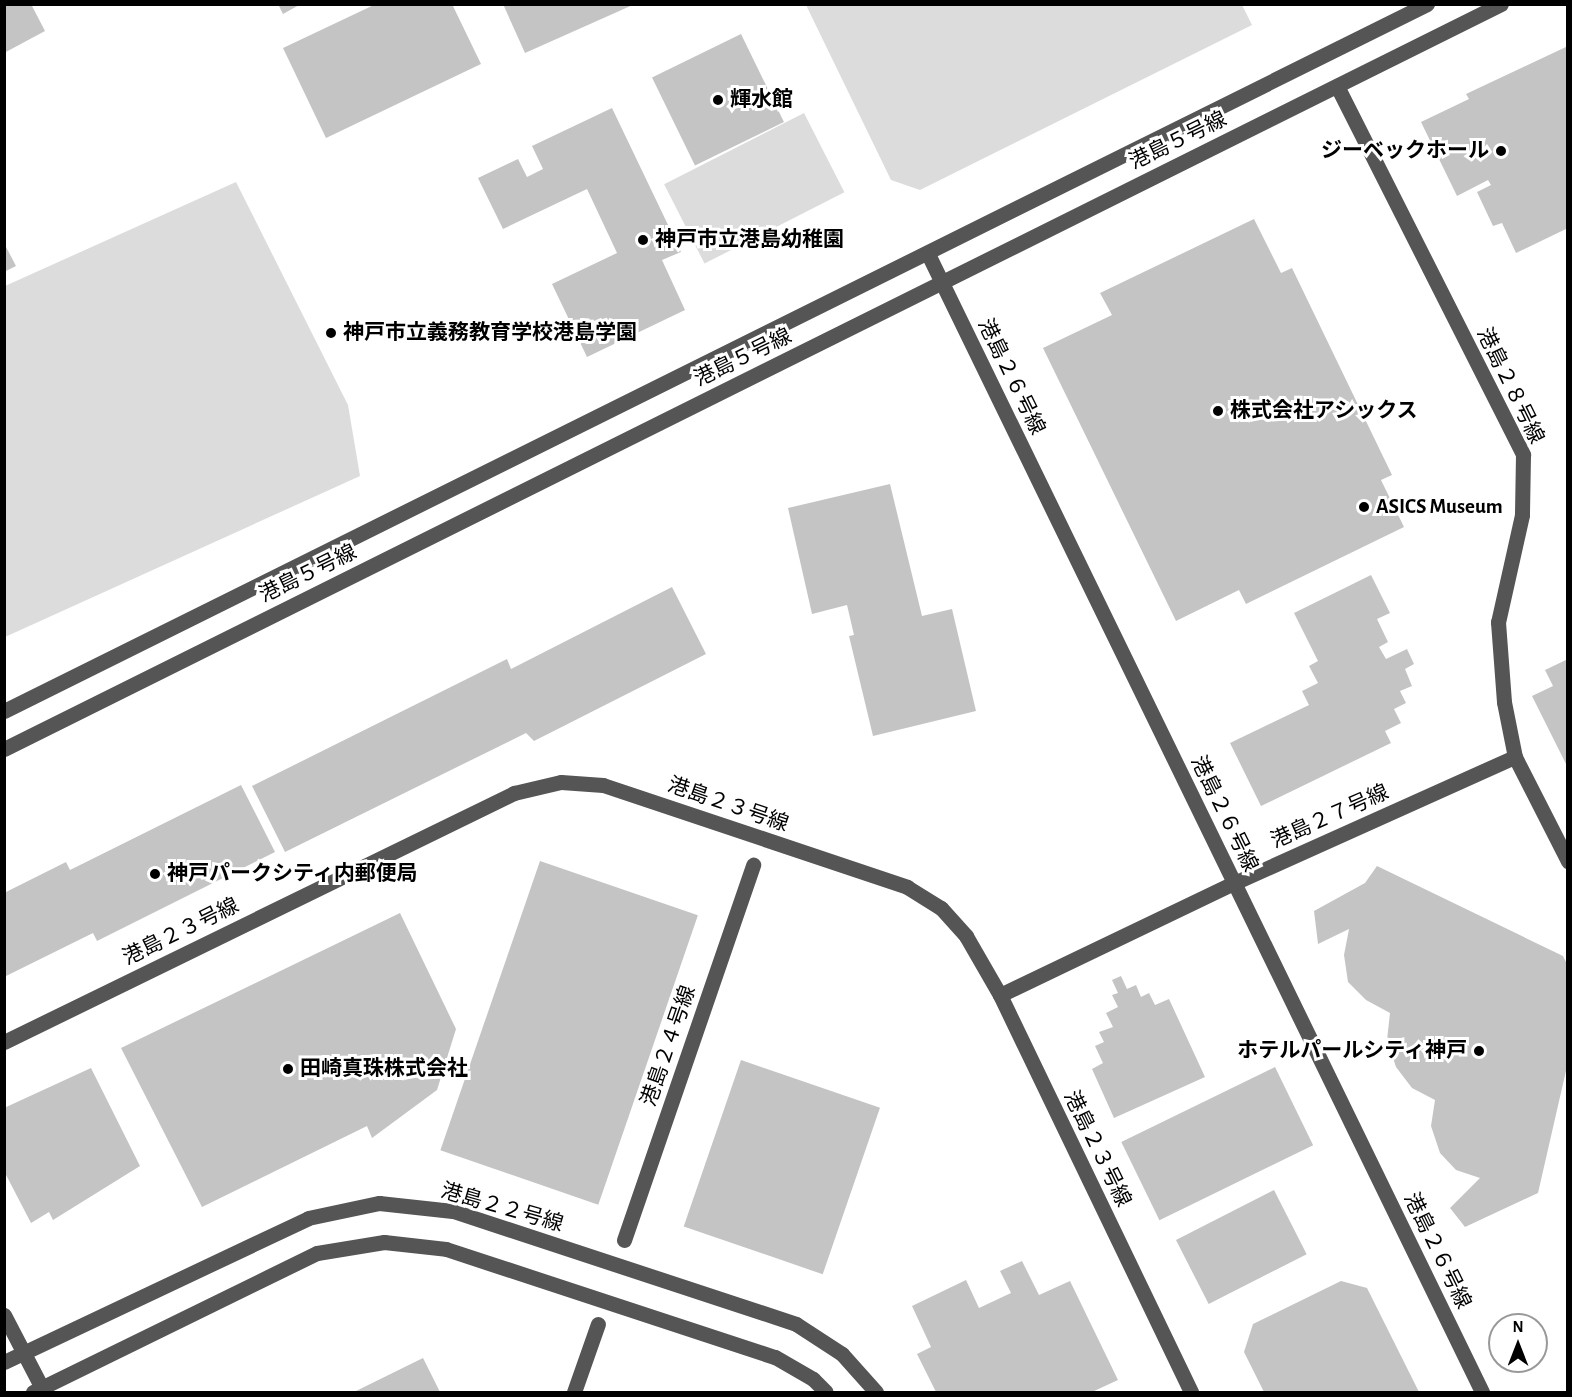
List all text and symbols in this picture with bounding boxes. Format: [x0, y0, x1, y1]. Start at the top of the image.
place label: 輝水館 [730, 87, 793, 113]
marker: 輝水館 [711, 93, 725, 107]
street label: 港島５号線 [1125, 107, 1231, 175]
place label: ジーベックホール [1321, 138, 1489, 164]
marker: ジーベックホール [1494, 144, 1508, 158]
place label: 神戸市立港島幼稚園 [655, 227, 844, 253]
marker: 神戸市立港島幼稚園 [636, 233, 650, 247]
street label: 港島２６号線 [972, 315, 1050, 439]
place label: 神戸市立義務教育学校港島学園 [343, 320, 637, 346]
street label: 港島５号線 [690, 324, 796, 392]
street label: 港島２８号線 [1471, 324, 1549, 448]
marker: 神戸市立義務教育学校港島学園 [324, 326, 338, 340]
place label: 株式会社アシックス [1230, 398, 1419, 424]
marker: 株式会社アシックス [1211, 404, 1225, 418]
place label: ASICS Museum [1376, 494, 1503, 520]
marker: ASICS Museum [1357, 500, 1371, 514]
street label: 港島５号線 [255, 540, 361, 608]
street label: 港島２６号線 [1185, 752, 1263, 876]
street label: 港島２３号線 [664, 773, 792, 837]
street label: 港島２７号線 [1267, 780, 1393, 854]
place label: 神戸パークシティ内郵便局 [167, 861, 419, 887]
marker: 神戸パークシティ内郵便局 [148, 867, 162, 881]
street label: 港島２３号線 [119, 893, 243, 971]
street label: 港島２４号線 [637, 982, 701, 1110]
place label: ホテルパールシティ神戸 [1236, 1038, 1467, 1064]
marker: ホテルパールシティ神戸 [1472, 1044, 1486, 1058]
place label: 田崎真珠株式会社 [300, 1056, 468, 1082]
marker: 田崎真珠株式会社 [281, 1062, 295, 1076]
street label: 港島２３号線 [1058, 1087, 1136, 1211]
street label: 港島２２号線 [438, 1179, 566, 1237]
street label: 港島２６号線 [1398, 1189, 1476, 1313]
north arrow [1488, 1313, 1548, 1373]
text: N [1512, 1319, 1524, 1335]

